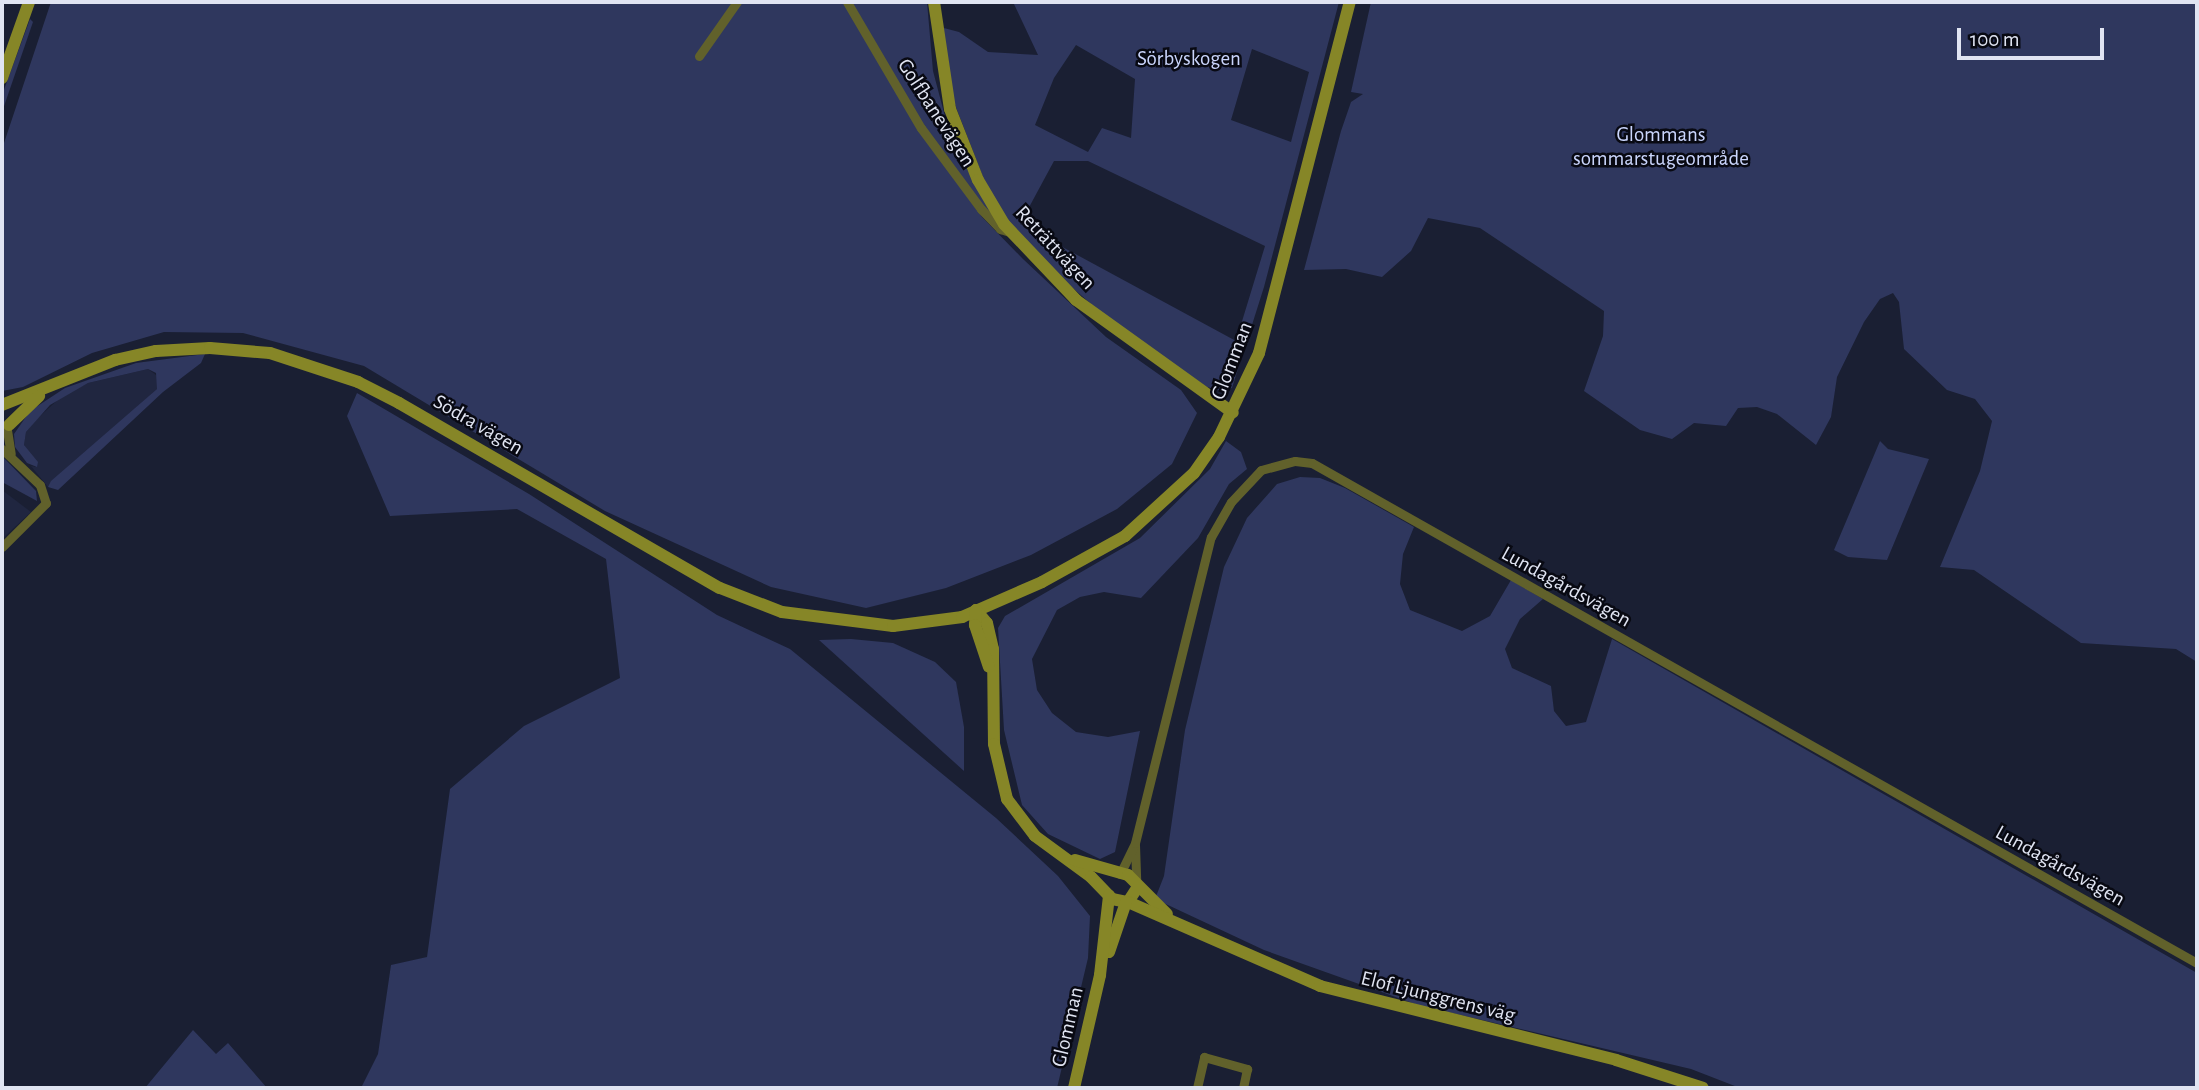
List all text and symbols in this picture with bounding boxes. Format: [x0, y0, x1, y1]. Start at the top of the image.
scale bar [1961, 14, 2108, 58]
text: 100 m [1970, 29, 2020, 50]
park label: Sörbyskogen [1137, 46, 1241, 72]
street label: Golfbanevägen [892, 54, 980, 172]
park label: Glommans sommarstugeområde [1573, 122, 1749, 172]
street label: Reträttvägen [1010, 201, 1100, 295]
street label: Glomman [1206, 318, 1258, 404]
street label: Södra vägen [429, 389, 527, 461]
street label: Lundagårdsvägen [1497, 541, 1635, 633]
street label: Lundagårdsvägen [1991, 820, 2129, 912]
street label: Elof Ljunggrens väg [1358, 966, 1518, 1028]
street label: Glomman [1047, 985, 1089, 1069]

